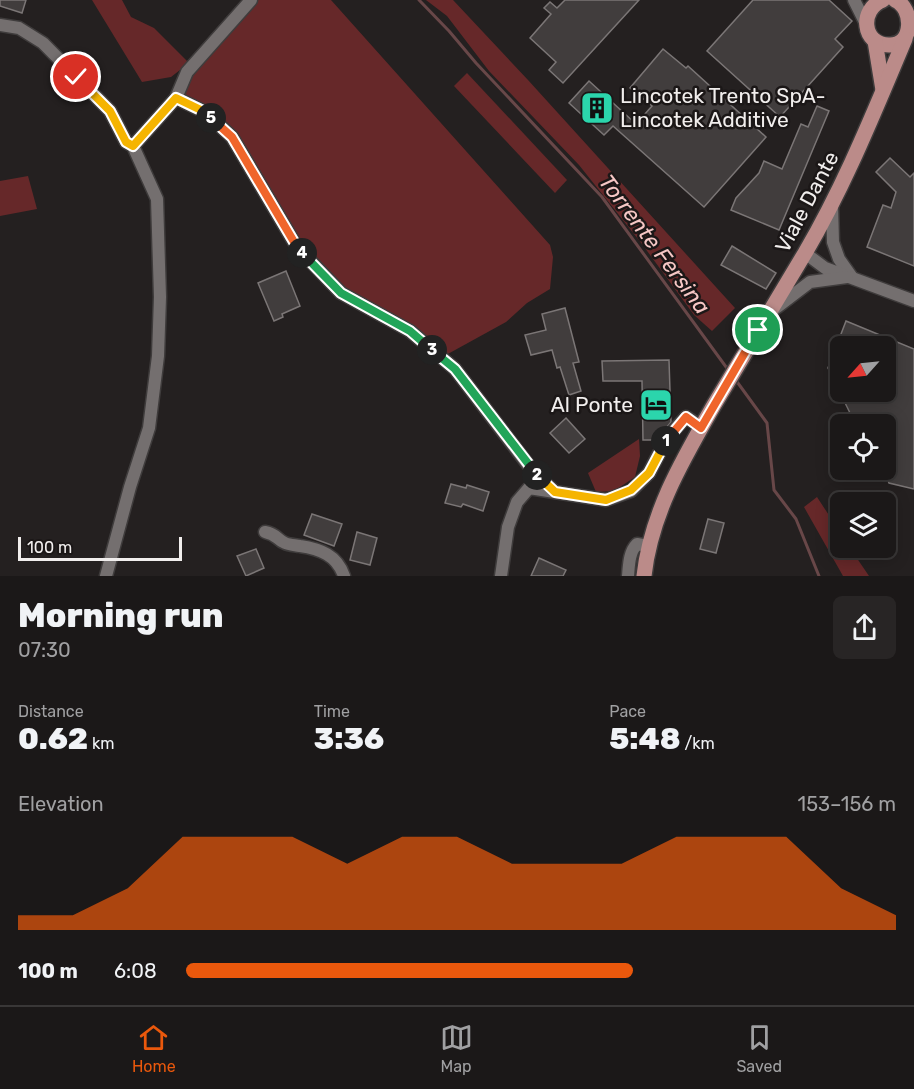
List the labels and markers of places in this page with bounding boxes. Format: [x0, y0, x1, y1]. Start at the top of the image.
pin [50, 51, 101, 102]
place label: Lincotek Trento SpA- Lincotek Additive [620, 83, 826, 132]
building icon: Lincotek Trento SpA- Lincotek Additive [579, 90, 615, 126]
pin: 5 [196, 103, 226, 133]
pin: 4 [287, 238, 317, 268]
pin [732, 304, 783, 355]
pin: 3 [417, 335, 447, 365]
hotel icon: Al Ponte [638, 387, 674, 423]
place label: Al Ponte [551, 392, 633, 417]
pin: 1 [651, 426, 681, 456]
pin: 2 [522, 460, 552, 490]

